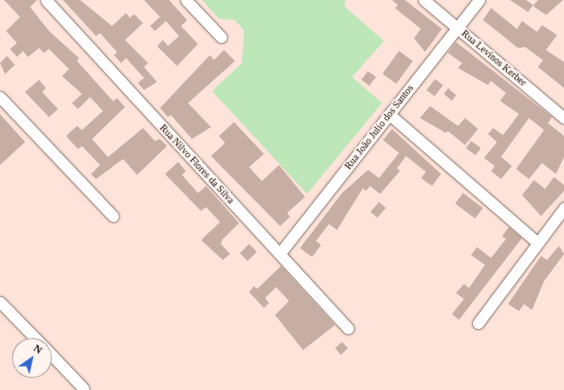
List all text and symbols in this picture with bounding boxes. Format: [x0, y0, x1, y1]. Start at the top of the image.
street label: Rua Levinos Kerber [459, 27, 529, 89]
street label: Rua João Julio dos Santos [342, 82, 416, 172]
street label: Rua Nilvo Flores da Silva [157, 122, 237, 206]
north arrow [12, 338, 52, 378]
text: N [31, 342, 45, 356]

